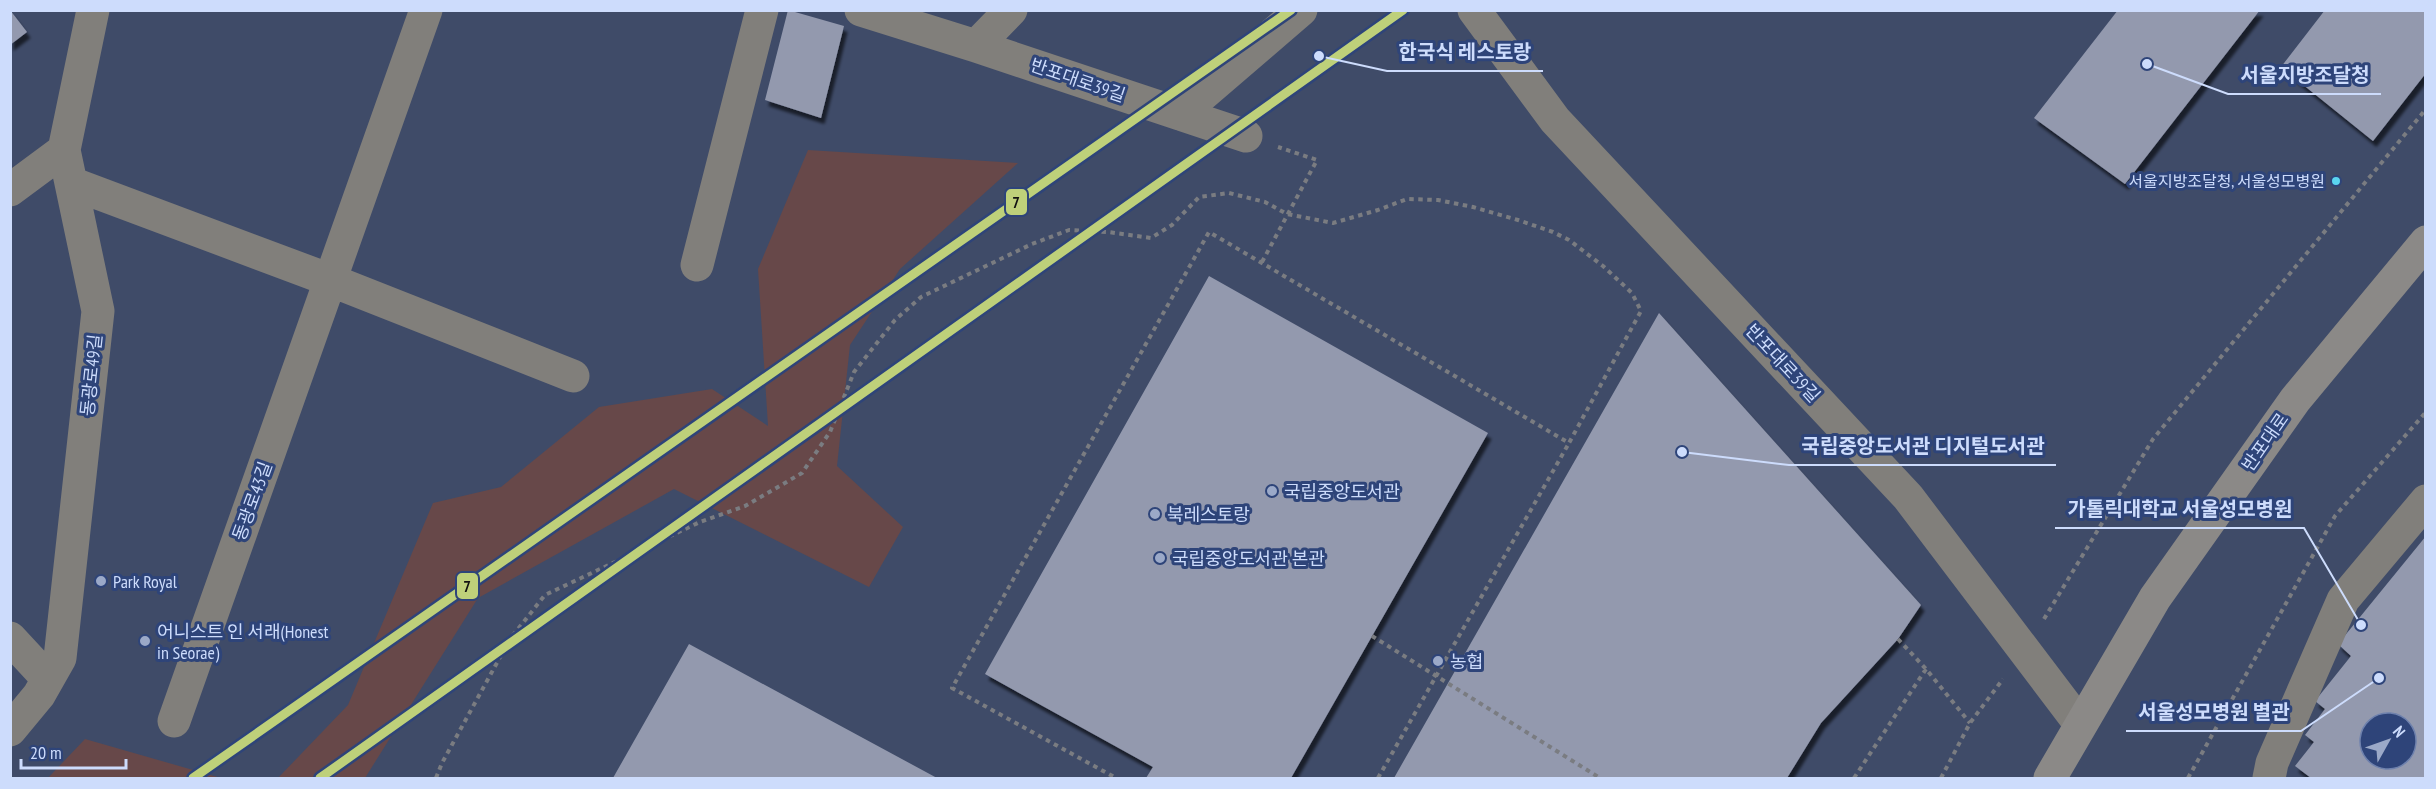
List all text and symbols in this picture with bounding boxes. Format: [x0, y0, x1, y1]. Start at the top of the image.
callout: 한국식 레스토랑 [1387, 33, 1543, 71]
text: 한국식 레스토랑 [1399, 39, 1531, 65]
street label: 반포대로39길 [1027, 53, 1129, 107]
callout: 서울지방조달청 [2228, 56, 2381, 94]
text: 서울지방조달청 [2241, 62, 2369, 88]
place label: 서울지방조달청, 서울성모병원 [2128, 171, 2325, 191]
marker: 서울지방조달청, 서울성모병원 [2330, 175, 2342, 187]
line badge: 7 [1005, 188, 1028, 216]
text: 7 [1012, 192, 1020, 212]
street label: 반포대로39길 [1741, 319, 1825, 407]
street label: 동광로49길 [75, 333, 107, 417]
street label: 반포대로 [2237, 408, 2293, 476]
callout: 국립중앙도서관 디지털도서관 [1789, 427, 2056, 465]
text: 국립중앙도서관 디지털도서관 [1801, 433, 2045, 459]
street label: 동광로43길 [227, 458, 277, 544]
place label: 국립중앙도서관 [1284, 480, 1400, 503]
marker: 국립중앙도서관 [1265, 484, 1279, 498]
callout: 가톨릭대학교 서울성모병원 [2055, 490, 2304, 528]
text: 가톨릭대학교 서울성모병원 [2068, 496, 2292, 522]
place label: 북레스토랑 [1167, 503, 1250, 526]
marker: 북레스토랑 [1148, 507, 1162, 521]
place label: 국립중앙도서관 본관 [1172, 547, 1325, 570]
marker: 국립중앙도서관 본관 [1153, 551, 1167, 565]
place label: Park Royal [113, 570, 178, 593]
line badge: 7 [456, 572, 479, 600]
marker: Park Royal [94, 574, 108, 588]
text: 7 [463, 576, 471, 596]
place label: 어니스트 인 서래(Honest in Seorae) [157, 620, 329, 664]
marker: 어니스트 인 서래(Honest in Seorae) [138, 634, 152, 648]
place label: 농협 [1450, 650, 1483, 673]
marker: 농협 [1431, 654, 1445, 668]
callout: 서울성모병원 별관 [2126, 693, 2301, 731]
text: 서울성모병원 별관 [2138, 699, 2290, 725]
north arrow [2358, 711, 2418, 771]
text: N [2389, 722, 2410, 741]
scale bar [21, 732, 126, 770]
text: 20 m [30, 741, 62, 764]

